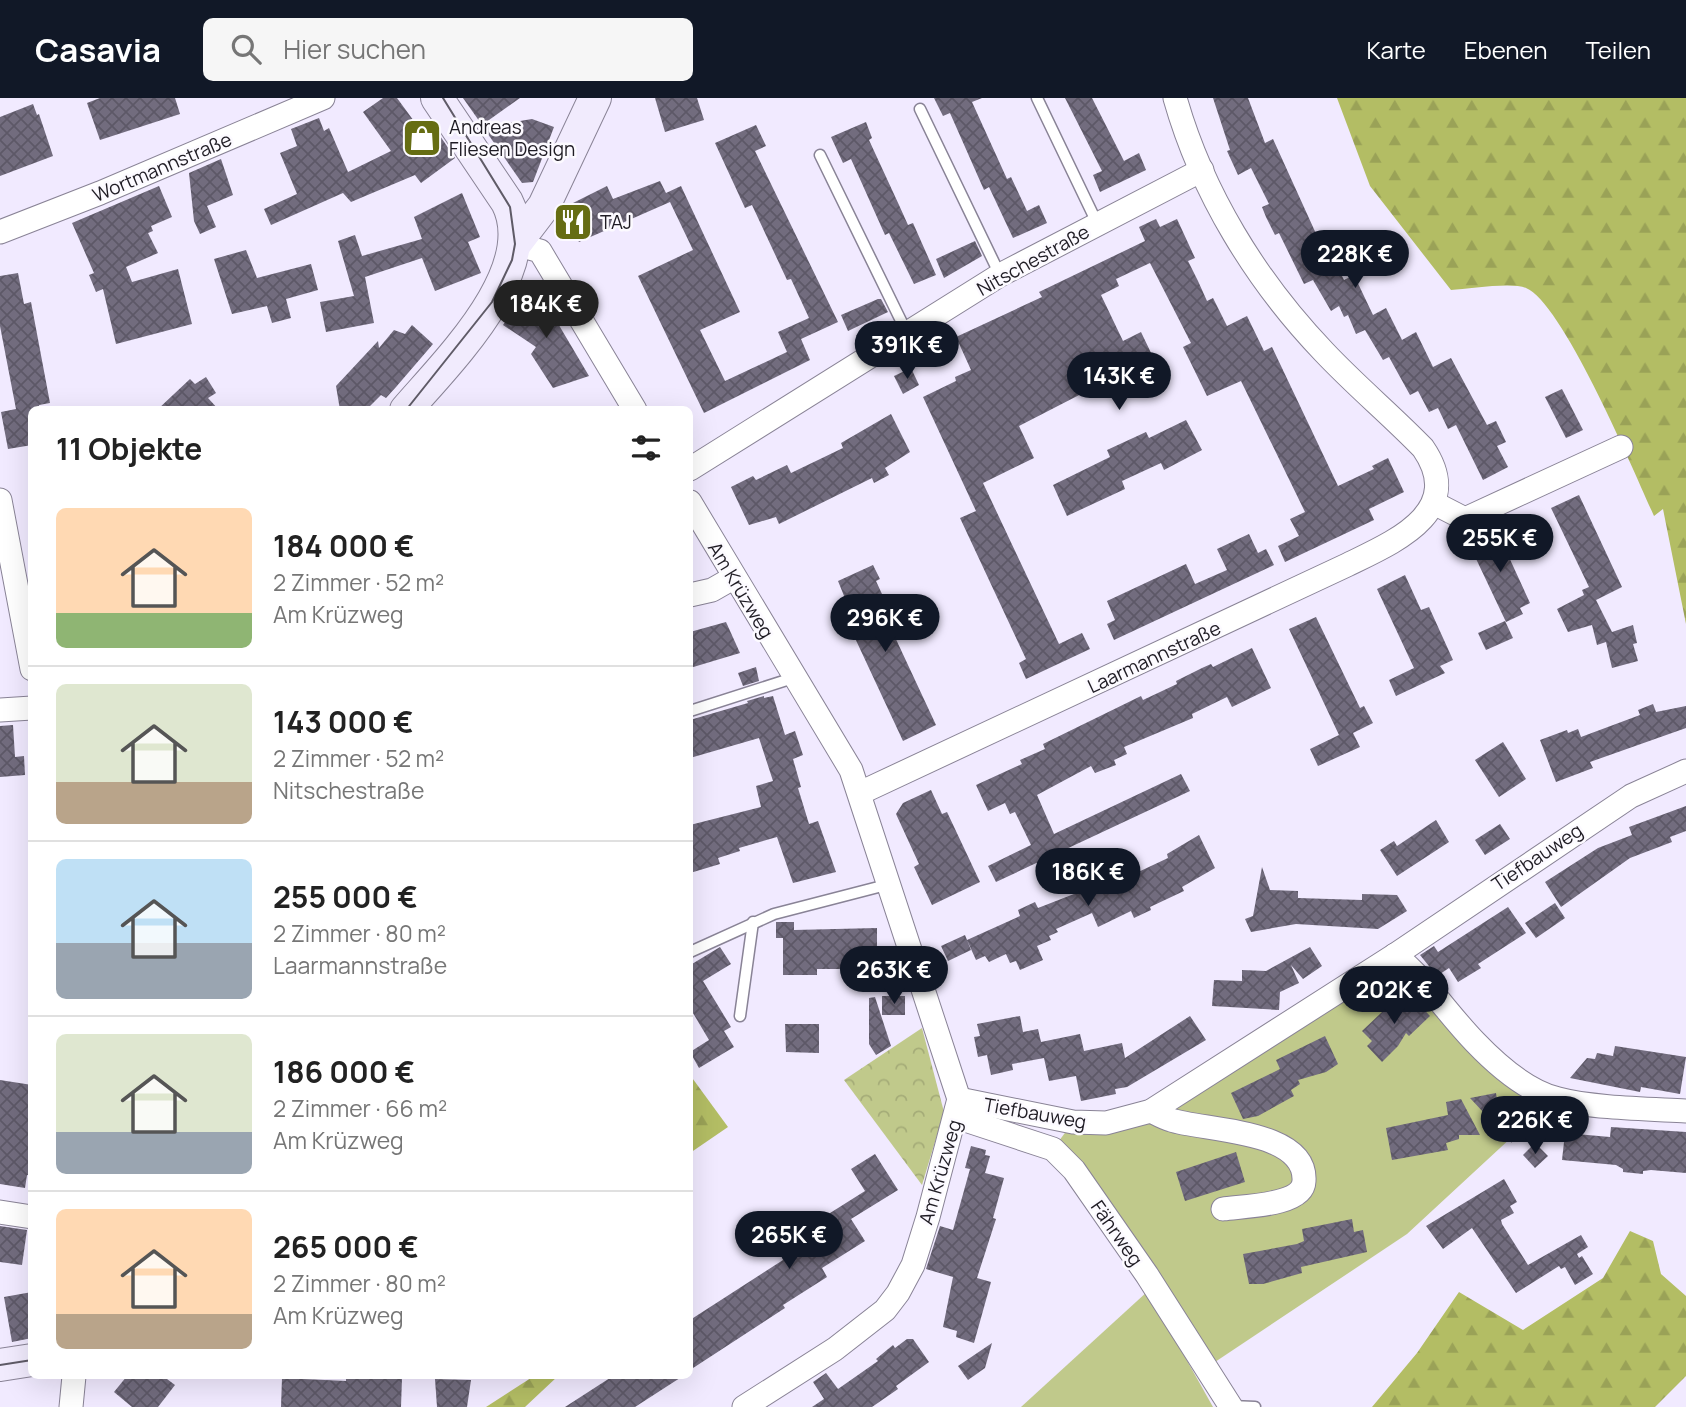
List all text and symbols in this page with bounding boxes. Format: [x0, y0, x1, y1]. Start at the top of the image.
search box [203, 18, 693, 81]
text: Casavia [35, 27, 161, 72]
icon: search [227, 30, 265, 68]
text: Hier suchen [283, 31, 426, 67]
text: Karte [1366, 33, 1426, 66]
text: Ebenen [1464, 33, 1547, 66]
text: Teilen [1585, 33, 1651, 66]
place label: Andreas Fliesen Design [449, 114, 575, 162]
shop icon: Andreas Fliesen Design [401, 117, 443, 159]
street label: Wortmannstraße [88, 126, 236, 208]
restaurant icon: TAJ [552, 201, 594, 243]
place label: TAJ [600, 209, 632, 235]
street label: Nitschestraße [972, 218, 1094, 302]
pin: 228K € [1298, 230, 1412, 290]
text: 228K € [1317, 237, 1393, 269]
pin: 184K € [489, 280, 603, 340]
text: 184K € [510, 287, 582, 319]
pin: 391K € [850, 322, 964, 381]
text: 391K € [871, 328, 943, 360]
pin: 143K € [1062, 352, 1176, 412]
text: 143K € [1083, 359, 1155, 391]
text: 11 Objekte [56, 428, 202, 469]
icon: filters [627, 429, 665, 467]
pin: 255K € [1443, 514, 1557, 574]
text: 255K € [1462, 521, 1538, 553]
text: 184 000 € [273, 525, 414, 566]
icon: home [112, 536, 196, 620]
street label: Am Krüzweg [702, 537, 780, 643]
text: 2 Zimmer · 52 m² [273, 566, 444, 598]
pin: 296K € [828, 594, 942, 654]
text: Am Krüzweg [273, 598, 404, 630]
text: 296K € [846, 601, 924, 633]
street label: Laarmannstraße [1083, 615, 1225, 699]
text: 143 000 € [273, 701, 414, 742]
icon: home [112, 712, 196, 796]
text: 2 Zimmer · 52 m² [273, 742, 444, 774]
text: Nitschestraße [273, 774, 424, 806]
street label: Tiefbauweg [1487, 817, 1587, 897]
pin: 186K € [1031, 848, 1145, 908]
text: 186K € [1051, 855, 1125, 887]
text: 255 000 € [273, 876, 418, 917]
icon: home [112, 887, 196, 971]
text: 2 Zimmer · 80 m² [273, 917, 446, 949]
pin: 263K € [837, 946, 951, 1006]
text: Laarmannstraße [273, 949, 447, 981]
text: 263K € [856, 953, 932, 985]
pin: 202K € [1337, 967, 1451, 1026]
text: 202K € [1355, 973, 1433, 1005]
text: 186 000 € [273, 1051, 415, 1092]
icon: home [112, 1062, 196, 1146]
street label: Tiefbauweg [982, 1091, 1088, 1135]
text: 2 Zimmer · 66 m² [273, 1092, 447, 1124]
pin: 226K € [1478, 1096, 1592, 1156]
text: 226K € [1497, 1103, 1573, 1135]
street label: Am Krüzweg [913, 1117, 967, 1227]
text: Am Krüzweg [273, 1124, 404, 1156]
street label: Fährweg [1085, 1195, 1149, 1271]
pin: 265K € [732, 1212, 846, 1271]
text: 265K € [751, 1218, 827, 1250]
text: 265 000 € [273, 1226, 419, 1267]
icon: home [112, 1237, 196, 1321]
text: 2 Zimmer · 80 m² [273, 1267, 446, 1299]
text: Am Krüzweg [273, 1299, 404, 1331]

